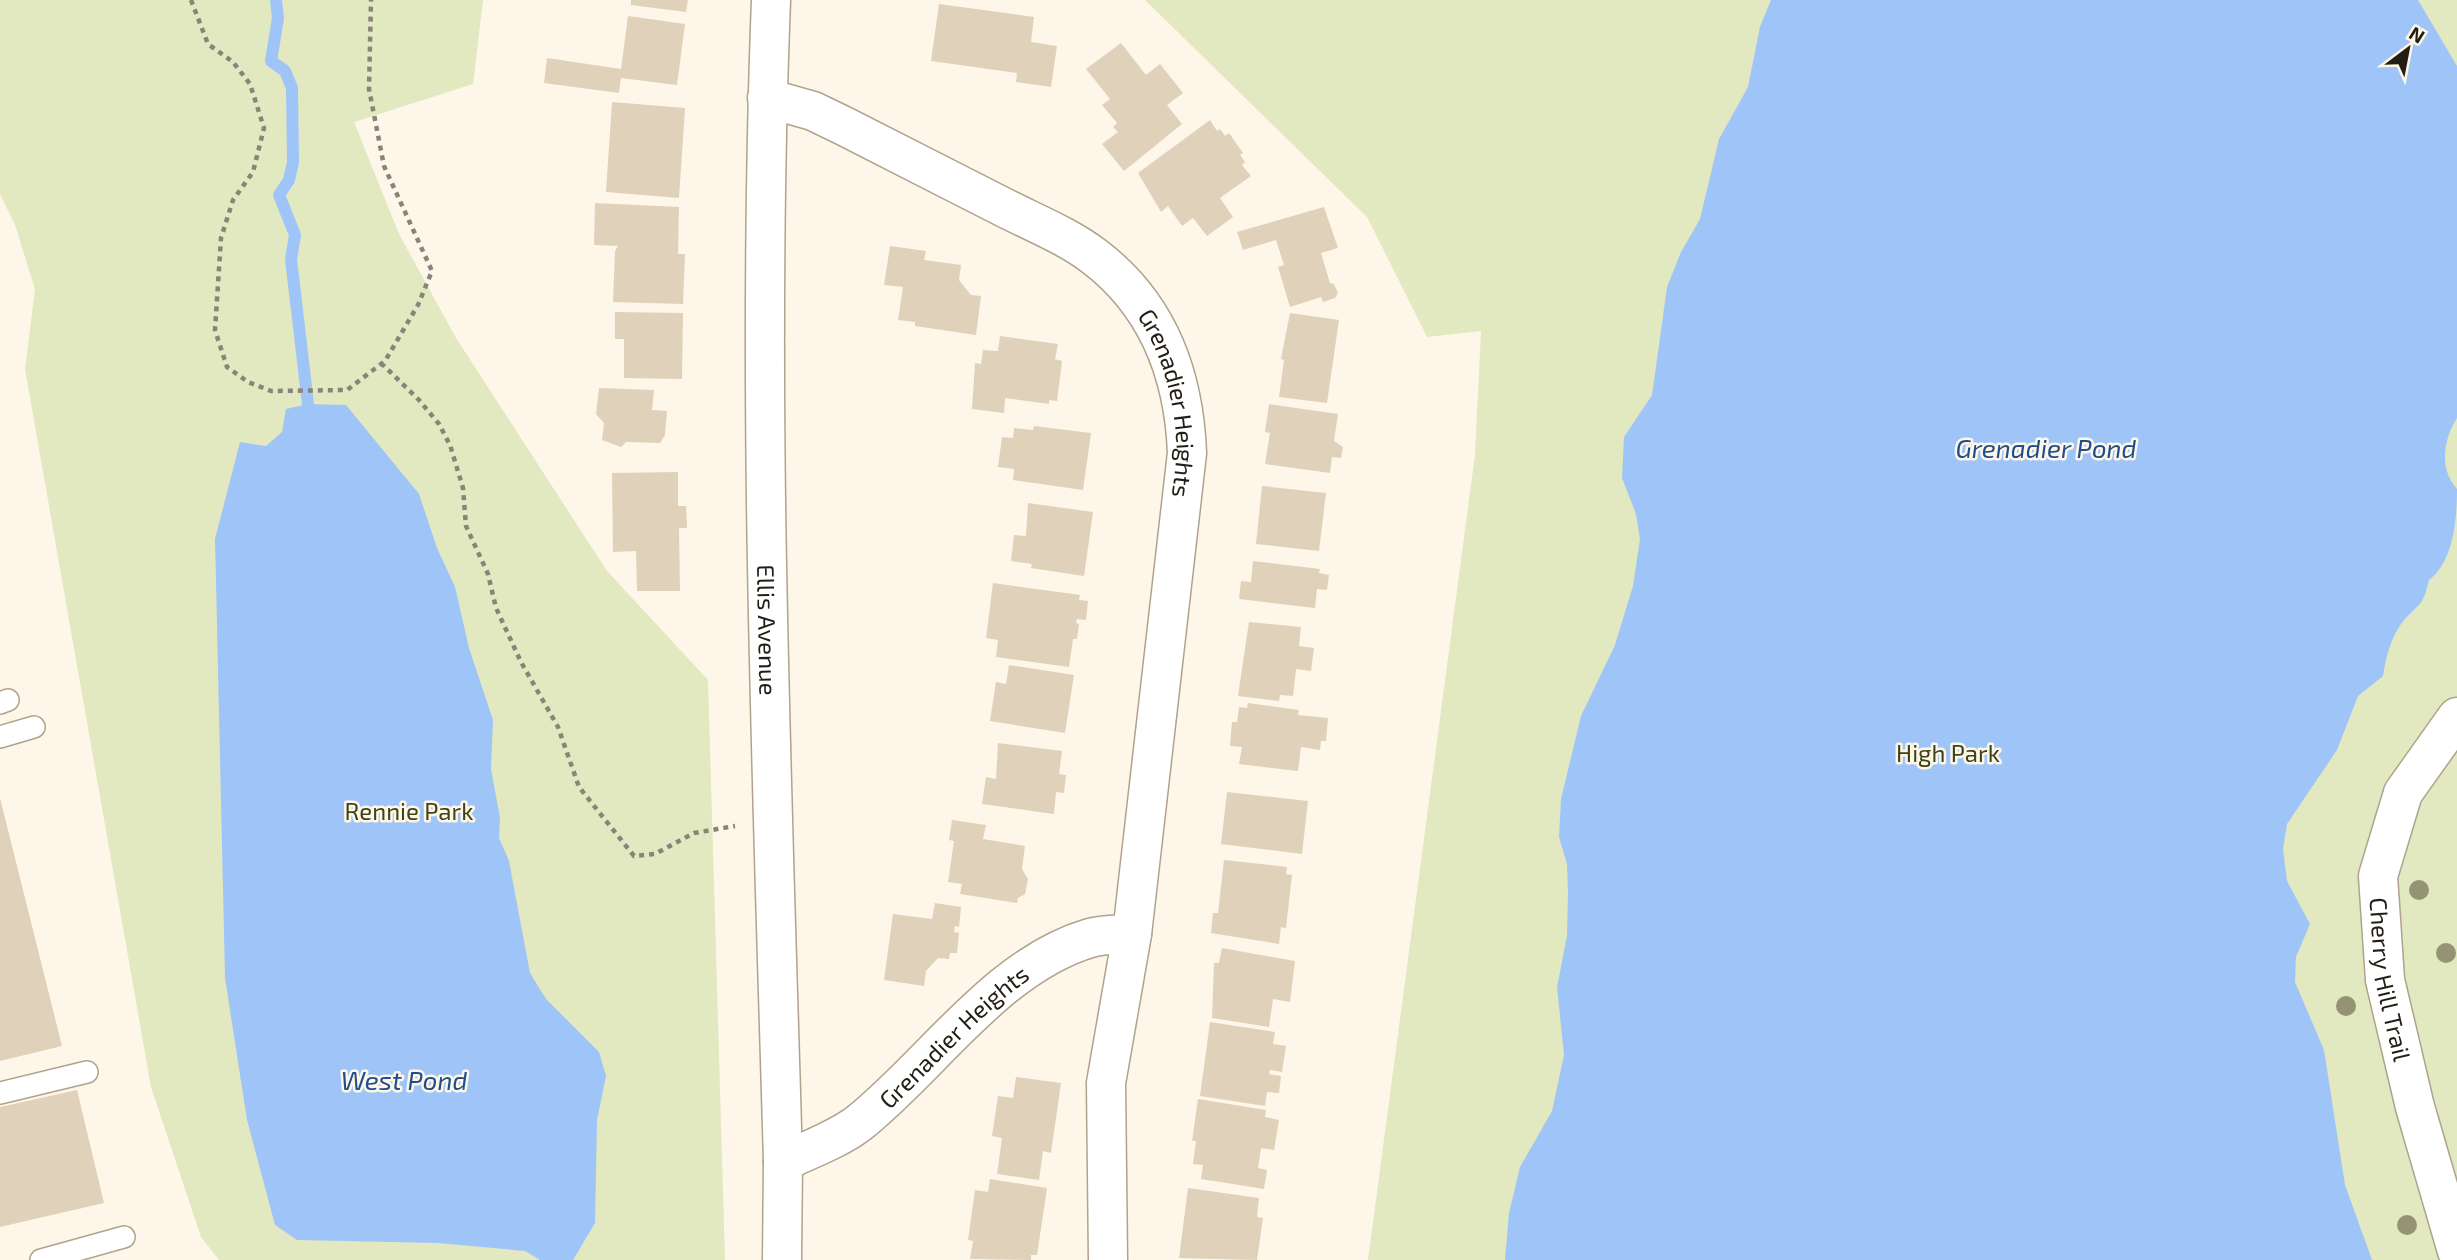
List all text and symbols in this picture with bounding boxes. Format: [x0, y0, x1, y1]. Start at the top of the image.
north arrow [2373, 14, 2443, 84]
text: N [2405, 21, 2429, 48]
street label: Grenadier Heights [1133, 303, 1202, 499]
water label: Grenadier Pond [1956, 432, 2137, 463]
street label: Ellis Avenue [752, 564, 784, 696]
park label: High Park [1896, 738, 2000, 767]
park label: Rennie Park [345, 796, 473, 825]
street label: Cherry Hill Trail [2365, 896, 2418, 1064]
street label: Grenadier Heights [872, 958, 1034, 1114]
water label: West Pond [341, 1064, 467, 1095]

